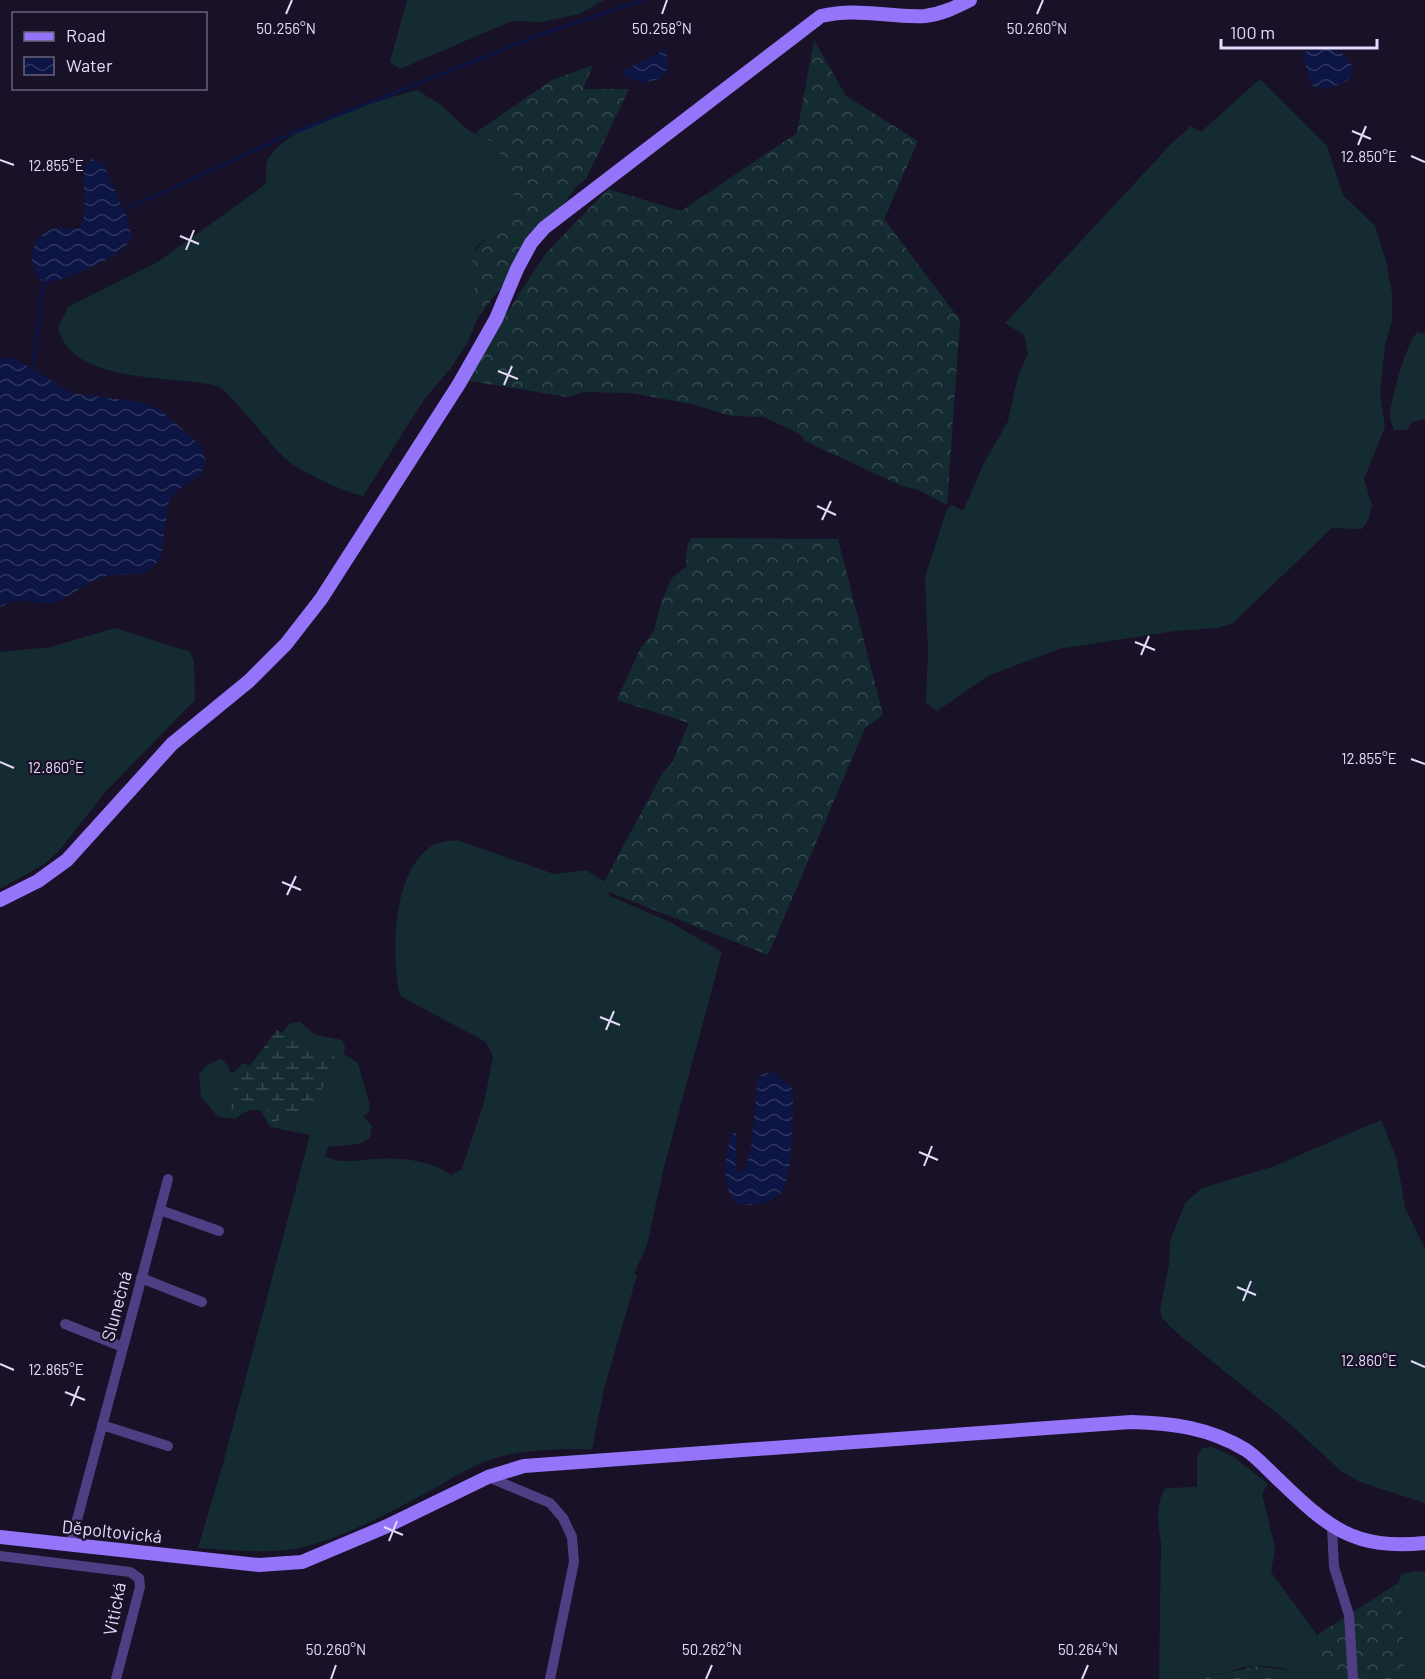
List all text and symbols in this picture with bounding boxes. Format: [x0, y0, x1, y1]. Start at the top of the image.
legend [12, 12, 207, 90]
scale bar [1221, 12, 1377, 50]
text: 50.256°N [256, 19, 316, 37]
text: 50.258°N [632, 19, 692, 37]
text: 50.260°N [1007, 19, 1067, 37]
text: 100 m [1230, 21, 1275, 43]
text: Road [66, 24, 106, 46]
text: Water [66, 54, 113, 76]
text: 12.850°E [1341, 147, 1397, 165]
text: 12.855°E [28, 156, 84, 174]
text: 12.855°E [1341, 749, 1397, 767]
text: 12.860°E [28, 758, 84, 776]
street label: Slunečná [96, 1268, 136, 1343]
text: 12.860°E [1341, 1351, 1397, 1369]
text: 12.865°E [28, 1360, 84, 1378]
street label: Děpoltovická [61, 1515, 163, 1547]
street label: Vitická [98, 1580, 130, 1637]
text: 50.260°N [306, 1640, 366, 1658]
text: 50.262°N [682, 1640, 742, 1658]
text: 50.264°N [1058, 1640, 1118, 1658]

